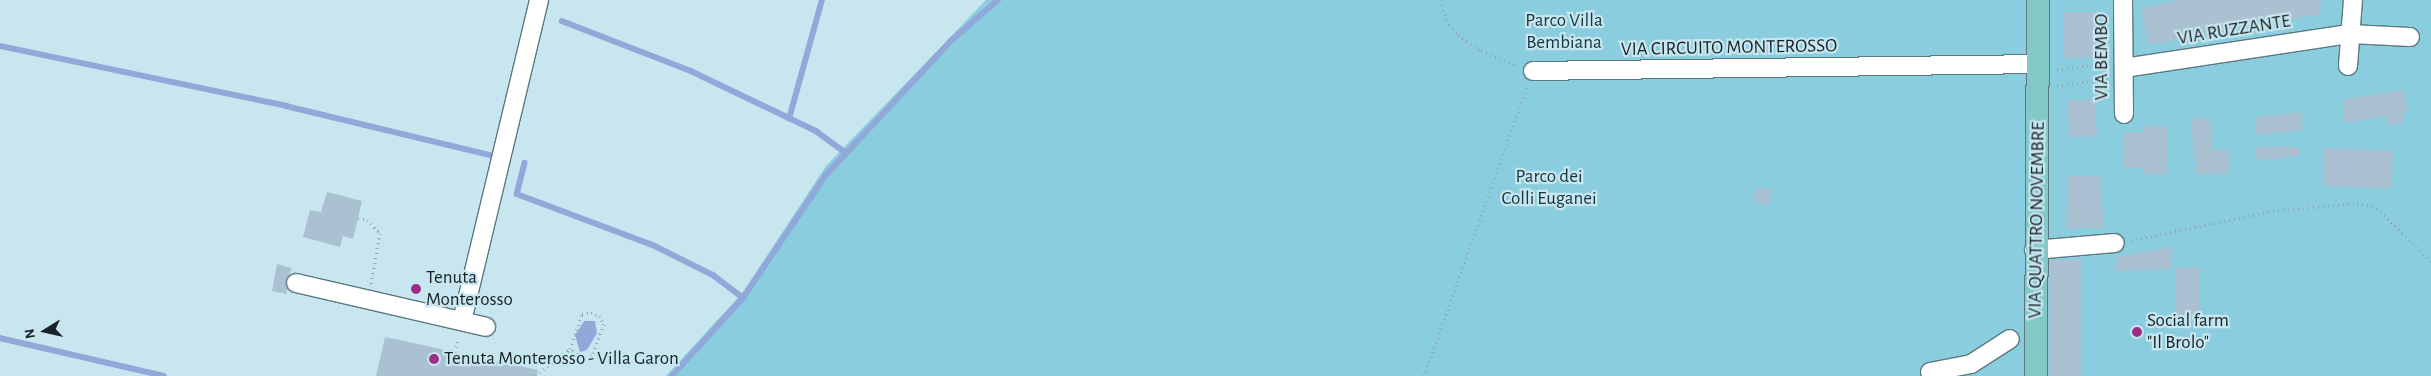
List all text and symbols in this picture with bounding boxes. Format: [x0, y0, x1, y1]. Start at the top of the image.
park label: Parco Villa Bembiana [1525, 10, 1603, 54]
street label: VIA RUZZANTE [2176, 10, 2292, 50]
street label: VIA BEMBO [2091, 14, 2113, 100]
street label: VIA CIRCUITO MONTEROSSO [1621, 35, 1837, 61]
street label: VIA QUATTRO NOVEMBRE [2024, 121, 2050, 319]
park label: Parco dei Colli Euganei [1501, 166, 1597, 210]
place label: Tenuta Monterosso [426, 267, 513, 311]
marker: Tenuta Monterosso [410, 283, 422, 295]
north arrow [20, 306, 70, 356]
place label: Social farm "Il Brolo" [2147, 310, 2229, 354]
marker: Social farm "Il Brolo" [2131, 326, 2143, 338]
text: N [22, 328, 38, 340]
place label: Tenuta Monterosso - Villa Garon [444, 348, 679, 370]
marker: Tenuta Monterosso - Villa Garon [428, 353, 440, 365]

